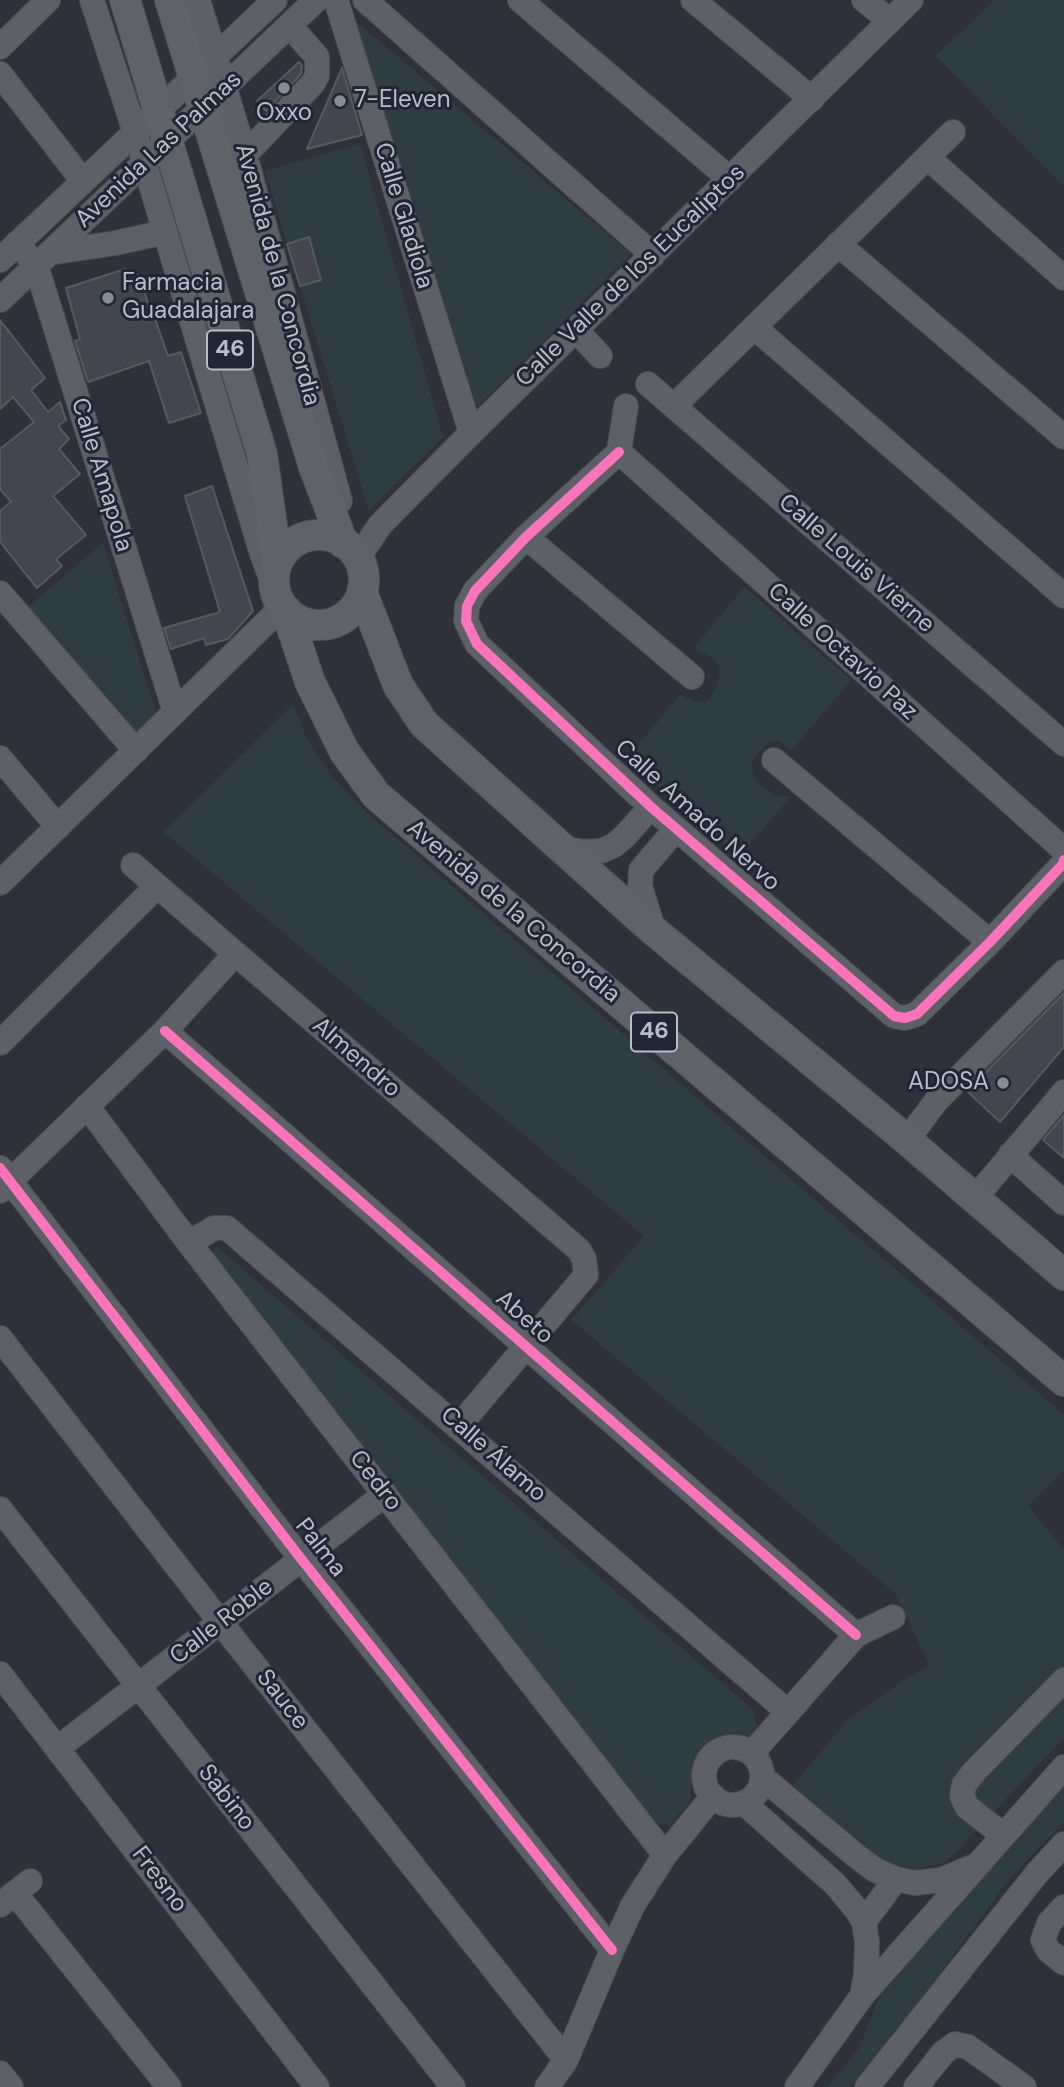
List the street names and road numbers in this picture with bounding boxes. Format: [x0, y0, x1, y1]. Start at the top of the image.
street label: Avenida Las Palmas [70, 66, 248, 234]
street label: Calle Gladiola [367, 140, 439, 292]
street label: Avenida de la Concordia [228, 141, 326, 409]
street label: Calle Valle de los Eucaliptos [510, 159, 752, 393]
road number: 46 [207, 330, 253, 370]
street label: Calle Amapola [64, 395, 138, 555]
street label: Calle Louis Vierne [772, 488, 940, 640]
street label: Calle Octavio Paz [761, 577, 923, 727]
street label: Calle Amado Nervo [608, 734, 786, 898]
street label: Avenida de la Concordia [400, 814, 626, 1010]
street label: Almendro [306, 1012, 406, 1104]
road number: 46 [631, 1012, 677, 1051]
street label: Abeto [489, 1285, 559, 1351]
street label: Calle Álamo [434, 1401, 552, 1509]
street label: Cedro [343, 1445, 407, 1517]
street label: Palma [288, 1513, 352, 1583]
street label: Calle Roble [165, 1573, 279, 1671]
street label: Sauce [250, 1664, 314, 1736]
street label: Sabino [191, 1759, 261, 1837]
street label: Fresno [125, 1841, 193, 1919]

